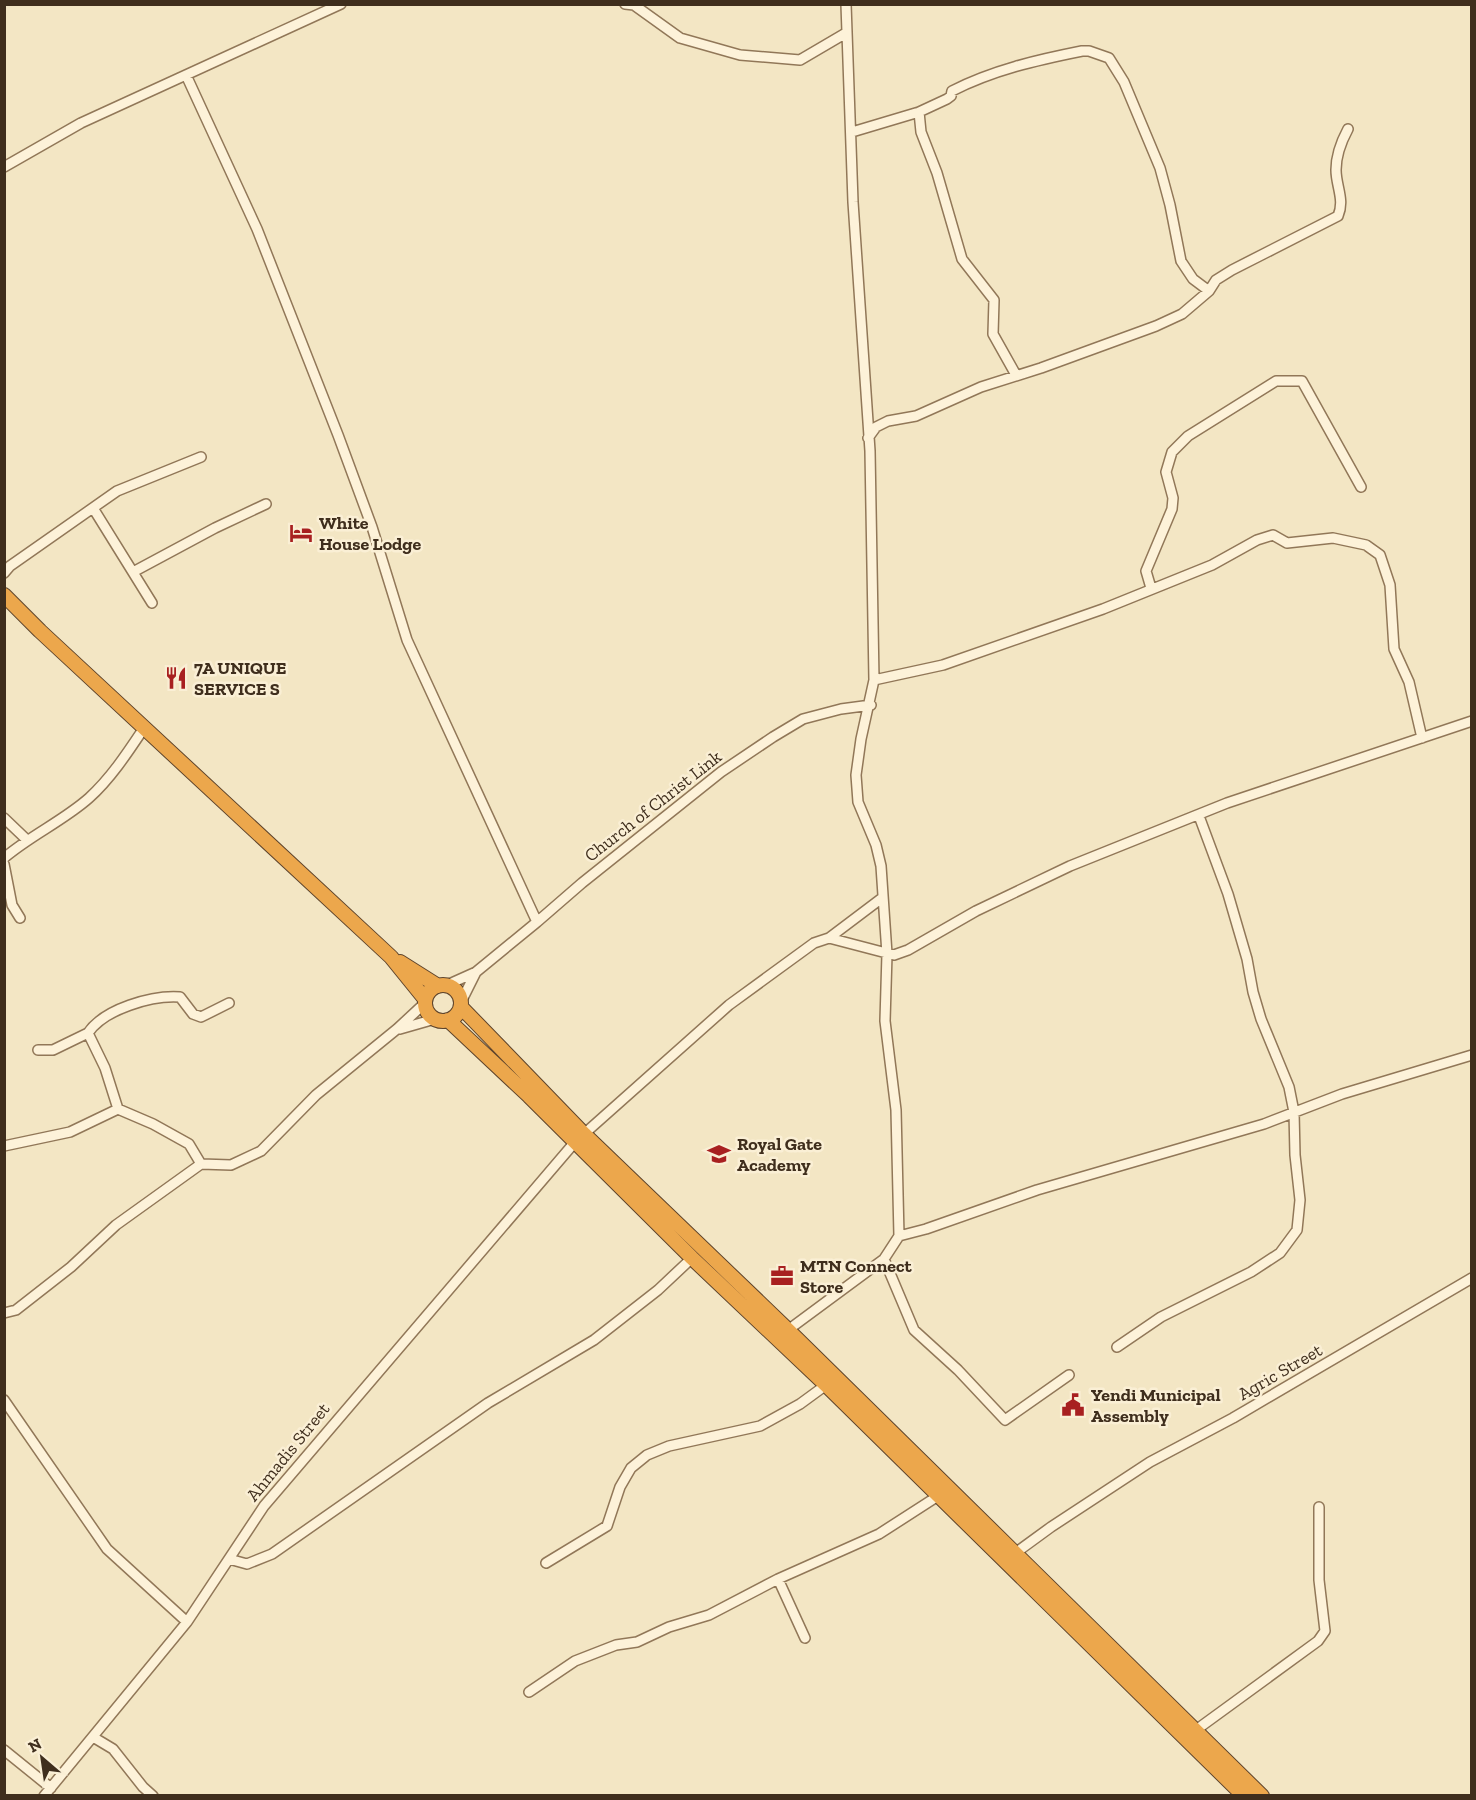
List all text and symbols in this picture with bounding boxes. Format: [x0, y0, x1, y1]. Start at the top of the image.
place label: White House Lodge [319, 512, 422, 555]
hotel icon: White House Lodge [288, 520, 314, 546]
place label: 7A UNIQUE SERVICE S [194, 657, 287, 700]
restaurant icon: 7A UNIQUE SERVICE S [163, 665, 189, 691]
street label: Church of Christ Link [580, 745, 727, 866]
place label: Royal Gate Academy [737, 1133, 822, 1176]
school or university icon: Royal Gate Academy [706, 1141, 732, 1167]
place label: MTN Connect Store [800, 1255, 912, 1298]
office icon: MTN Connect Store [769, 1263, 795, 1289]
street label: Agric Street [1234, 1339, 1326, 1405]
place label: Yendi Municipal Assembly [1091, 1384, 1221, 1427]
public building icon: Yendi Municipal Assembly [1060, 1392, 1086, 1418]
street label: Ahmadis Street [242, 1398, 335, 1506]
north arrow [12, 1728, 72, 1788]
text: N [25, 1734, 45, 1757]

